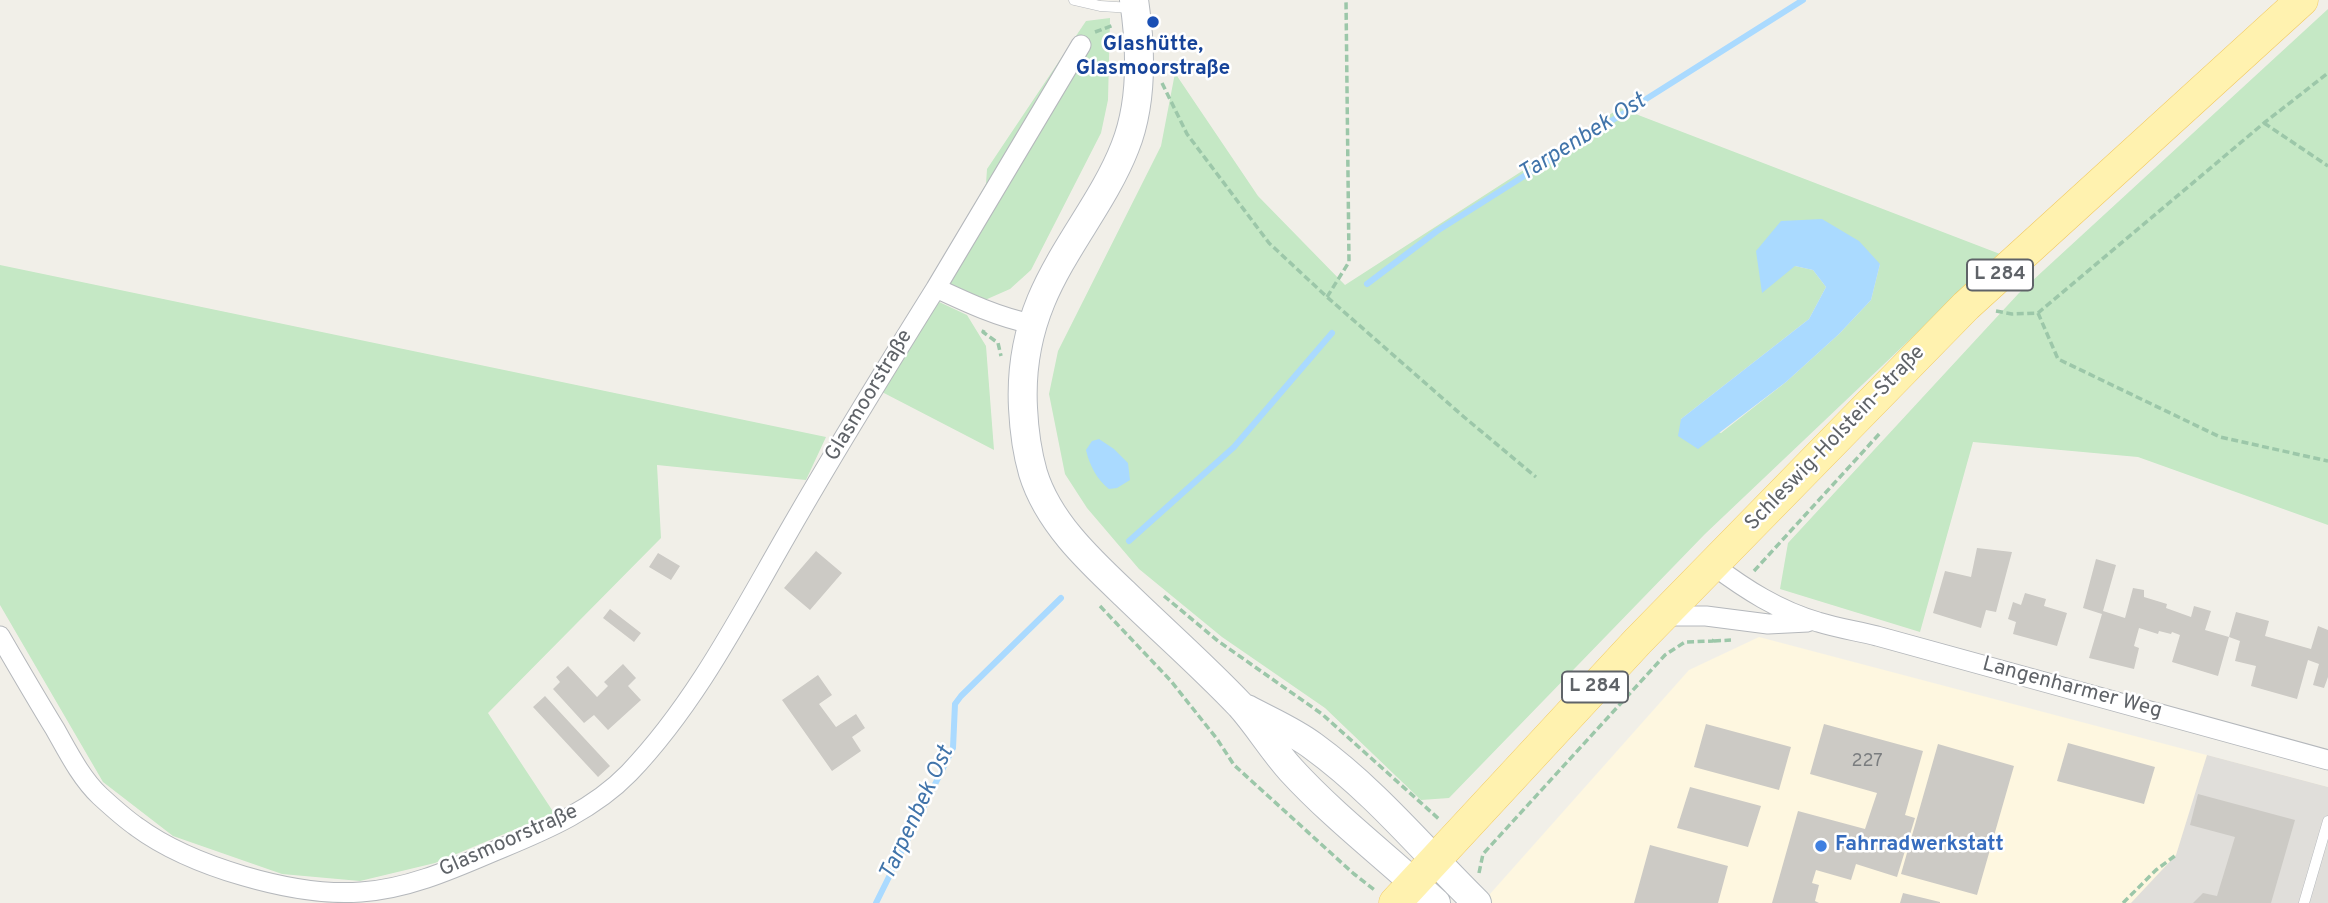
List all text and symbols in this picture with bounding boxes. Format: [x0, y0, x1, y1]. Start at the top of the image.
marker: Glashütte, Glasmoorstraße [1145, 14, 1161, 30]
place label: Glashütte, Glasmoorstraße [1076, 33, 1230, 83]
water label: Tarpenbek Ost [1514, 89, 1652, 189]
road number: L 284 [1967, 260, 2033, 290]
street label: Glasmoorstraße [821, 326, 919, 466]
street label: Schleswig-Holstein-Straße [1741, 341, 1931, 537]
street label: Langenharmer Weg [1979, 653, 2165, 725]
road number: L 284 [1562, 672, 1628, 702]
water label: Tarpenbek Ost [875, 743, 961, 885]
house number: 227 [1851, 751, 1883, 773]
street label: Glasmoorstraße [436, 800, 582, 884]
place label: Fahrradwerkstatt [1835, 833, 2004, 859]
marker: Fahrradwerkstatt [1813, 838, 1829, 854]

